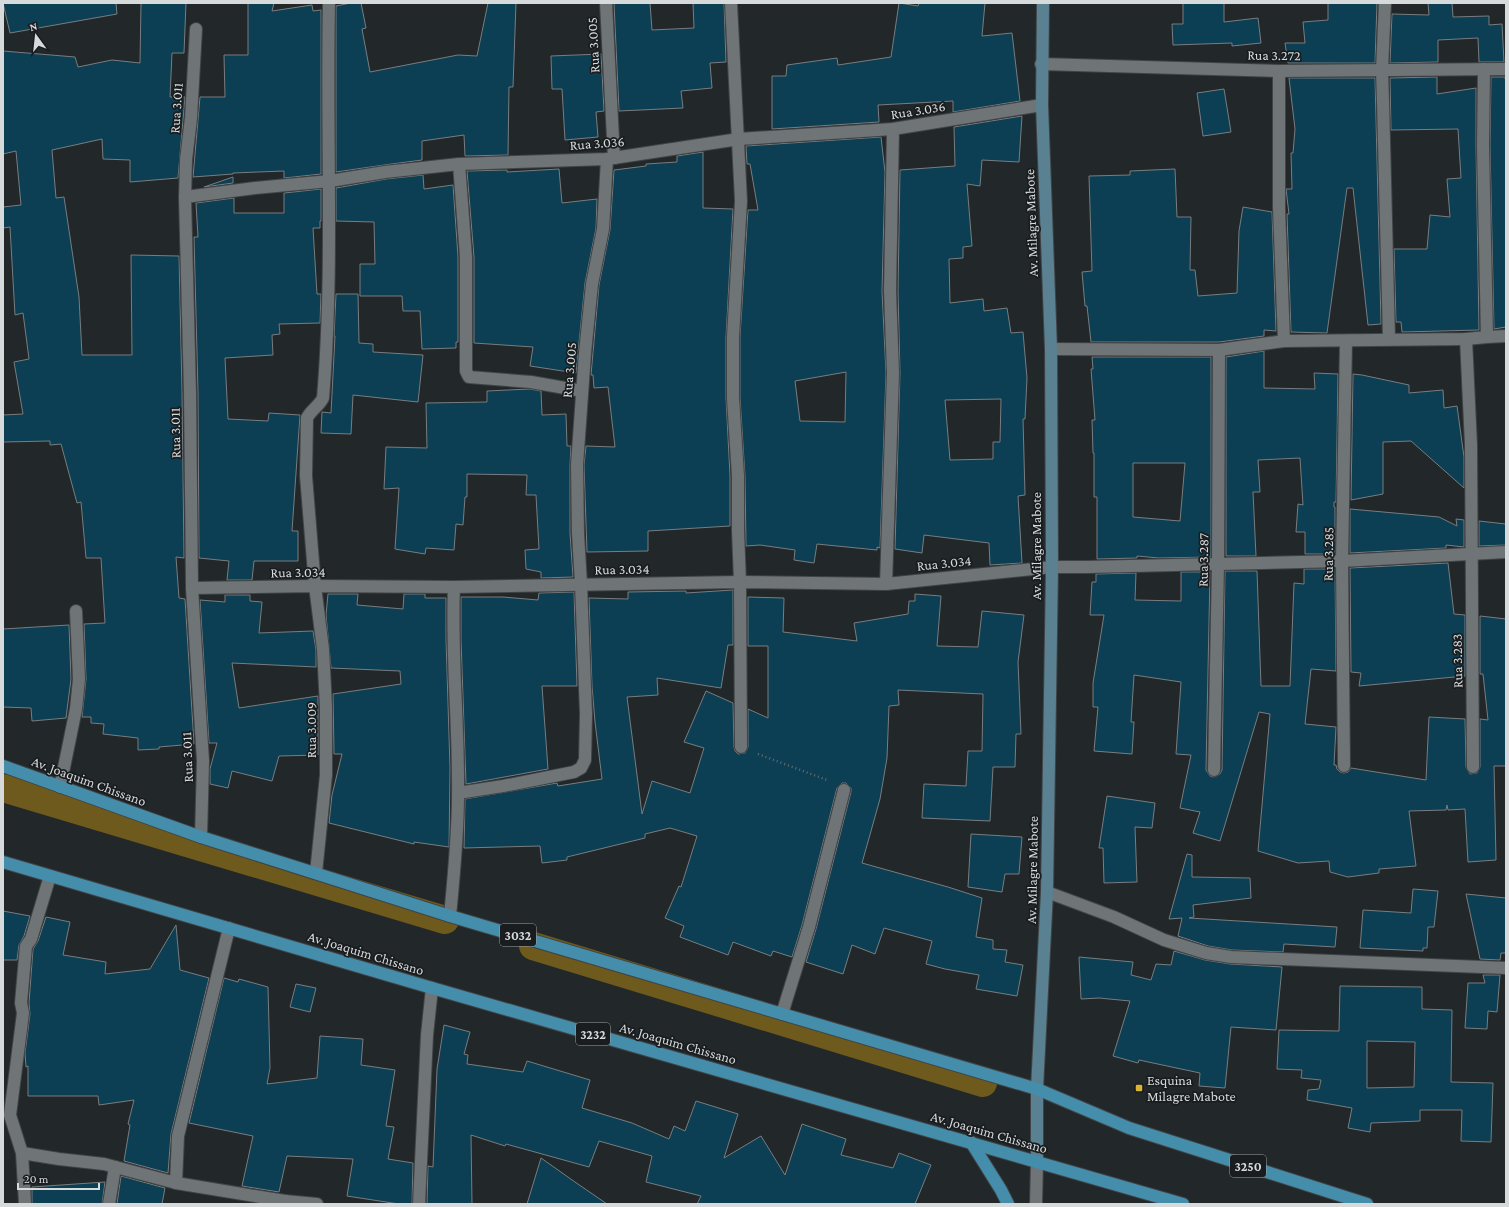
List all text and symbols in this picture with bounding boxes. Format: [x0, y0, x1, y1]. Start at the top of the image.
north arrow [16, 16, 56, 56]
street label: Rua 3.005 [584, 17, 602, 73]
text: N [28, 19, 39, 33]
street label: Rua 3.272 [1247, 47, 1301, 63]
street label: Rua 3.011 [166, 82, 186, 134]
street label: Rua 3.036 [890, 98, 946, 122]
street label: Rua 3.036 [569, 133, 625, 153]
street label: Av. Milagre Mabote [1021, 169, 1041, 277]
street label: Rua 3.005 [559, 341, 579, 399]
street label: Rua 3.011 [167, 407, 183, 458]
street label: Av. Milagre Mabote [1028, 492, 1044, 600]
street label: Rua 3.285 [1320, 527, 1336, 581]
street label: Rua 3.287 [1195, 532, 1211, 587]
street label: Rua 3.034 [916, 552, 972, 574]
street label: Rua 3.034 [594, 561, 650, 577]
street label: Rua 3.034 [270, 564, 326, 580]
street label: Rua 3.283 [1449, 634, 1465, 688]
street label: Rua 3.009 [303, 702, 319, 758]
street label: Rua 3.011 [178, 731, 196, 783]
street label: Av. Joaquim Chissano [30, 753, 148, 809]
street label: Av. Milagre Mabote [1023, 816, 1041, 924]
road number: 3032 [500, 924, 536, 946]
street label: Av. Joaquim Chissano [306, 928, 426, 978]
street label: Av. Joaquim Chissano [618, 1019, 738, 1067]
road number: 3232 [576, 1023, 610, 1045]
place label: Esquina Milagre Mabote [1147, 1072, 1236, 1104]
marker: Esquina Milagre Mabote [1134, 1083, 1144, 1093]
street label: Av. Joaquim Chissano [929, 1108, 1049, 1156]
road number: 3250 [1230, 1155, 1266, 1177]
scale bar [18, 1165, 99, 1191]
text: 20 m [24, 1172, 49, 1186]

